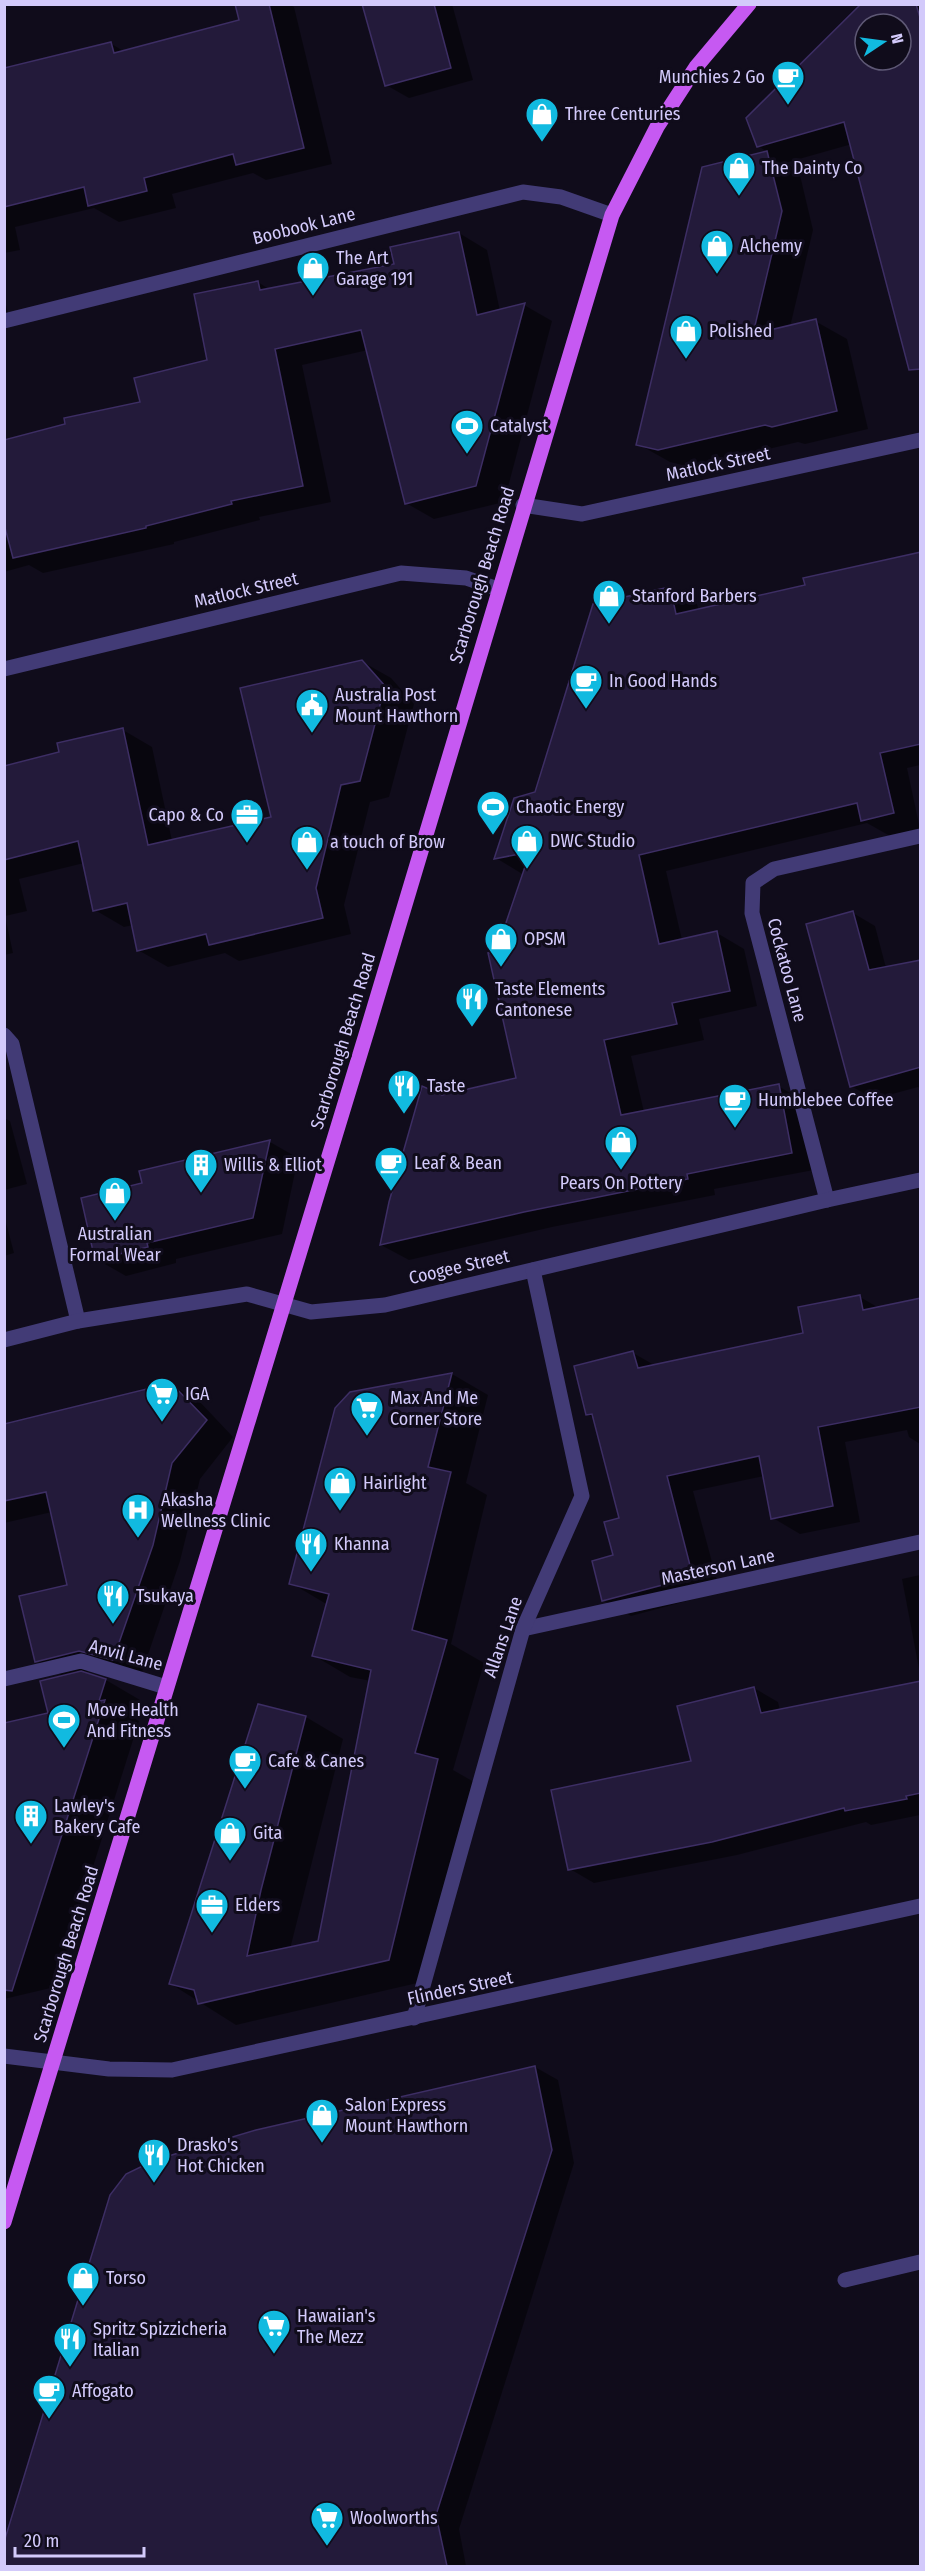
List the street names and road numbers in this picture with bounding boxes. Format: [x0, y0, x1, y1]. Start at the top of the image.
street label: Boobook Lane [250, 203, 358, 249]
street label: Matlock Street [664, 442, 772, 486]
street label: Scarborough Beach Road [445, 484, 519, 666]
street label: Matlock Street [192, 567, 300, 613]
street label: Cockatoo Lane [763, 916, 811, 1024]
street label: Scarborough Beach Road [306, 950, 380, 1132]
street label: Coogee Street [407, 1245, 511, 1289]
street label: Masterson Lane [659, 1544, 777, 1590]
street label: Allans Lane [479, 1594, 527, 1680]
street label: Anvil Lane [87, 1635, 165, 1675]
street label: Scarborough Beach Road [29, 1863, 103, 2045]
street label: Flinders Street [405, 1966, 515, 2010]

